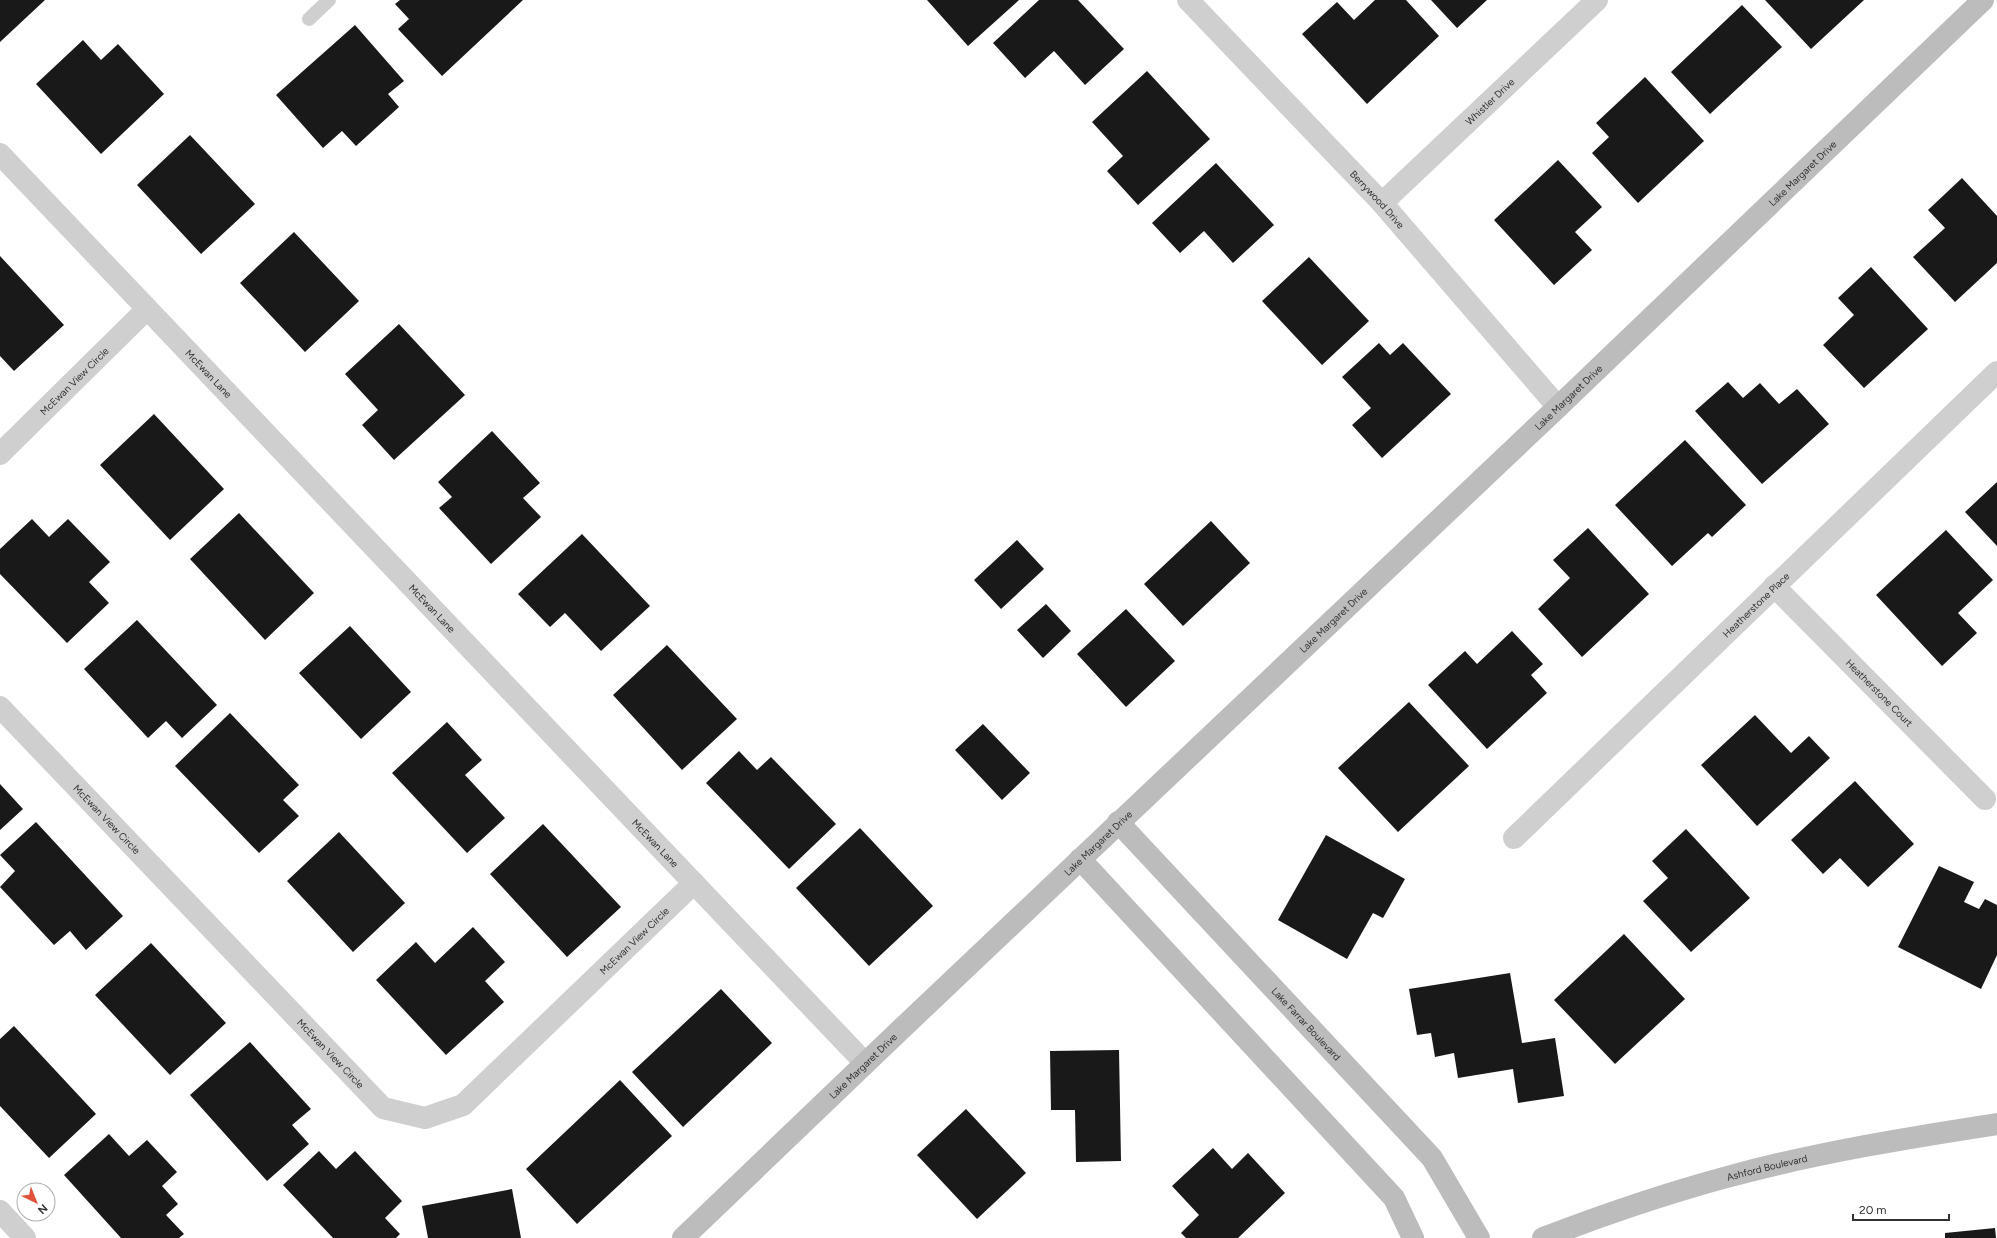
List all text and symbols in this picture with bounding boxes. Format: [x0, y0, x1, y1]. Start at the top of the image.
street label: Whistler Drive [1462, 75, 1517, 128]
street label: Lake Margaret Drive [1766, 137, 1839, 209]
street label: Berrywood Drive [1348, 167, 1408, 231]
street label: McEwan View Circle [37, 344, 112, 418]
street label: McEwan Lane [183, 347, 235, 401]
street label: Lake Margaret Drive [1531, 361, 1605, 433]
street label: Heatherstone Place [1720, 569, 1792, 640]
street label: McEwan Lane [406, 581, 459, 636]
street label: Lake Margaret Drive [1296, 584, 1370, 655]
street label: Heatherstone Court [1843, 656, 1916, 729]
street label: McEwan View Circle [71, 781, 144, 857]
street label: Lake Margaret Drive [1061, 807, 1135, 878]
street label: McEwan Lane [629, 816, 682, 870]
street label: McEwan View Circle [596, 904, 672, 977]
street label: Lake Farrar Boulevard [1269, 984, 1344, 1063]
street label: McEwan View Circle [294, 1016, 368, 1091]
street label: Lake Margaret Drive [826, 1030, 900, 1101]
street label: Ashford Boulevard [1725, 1151, 1809, 1183]
north arrow [16, 1182, 56, 1222]
scale bar [1853, 1196, 1949, 1222]
text: N [35, 1201, 50, 1217]
text: 20 m [1859, 1203, 1887, 1217]

